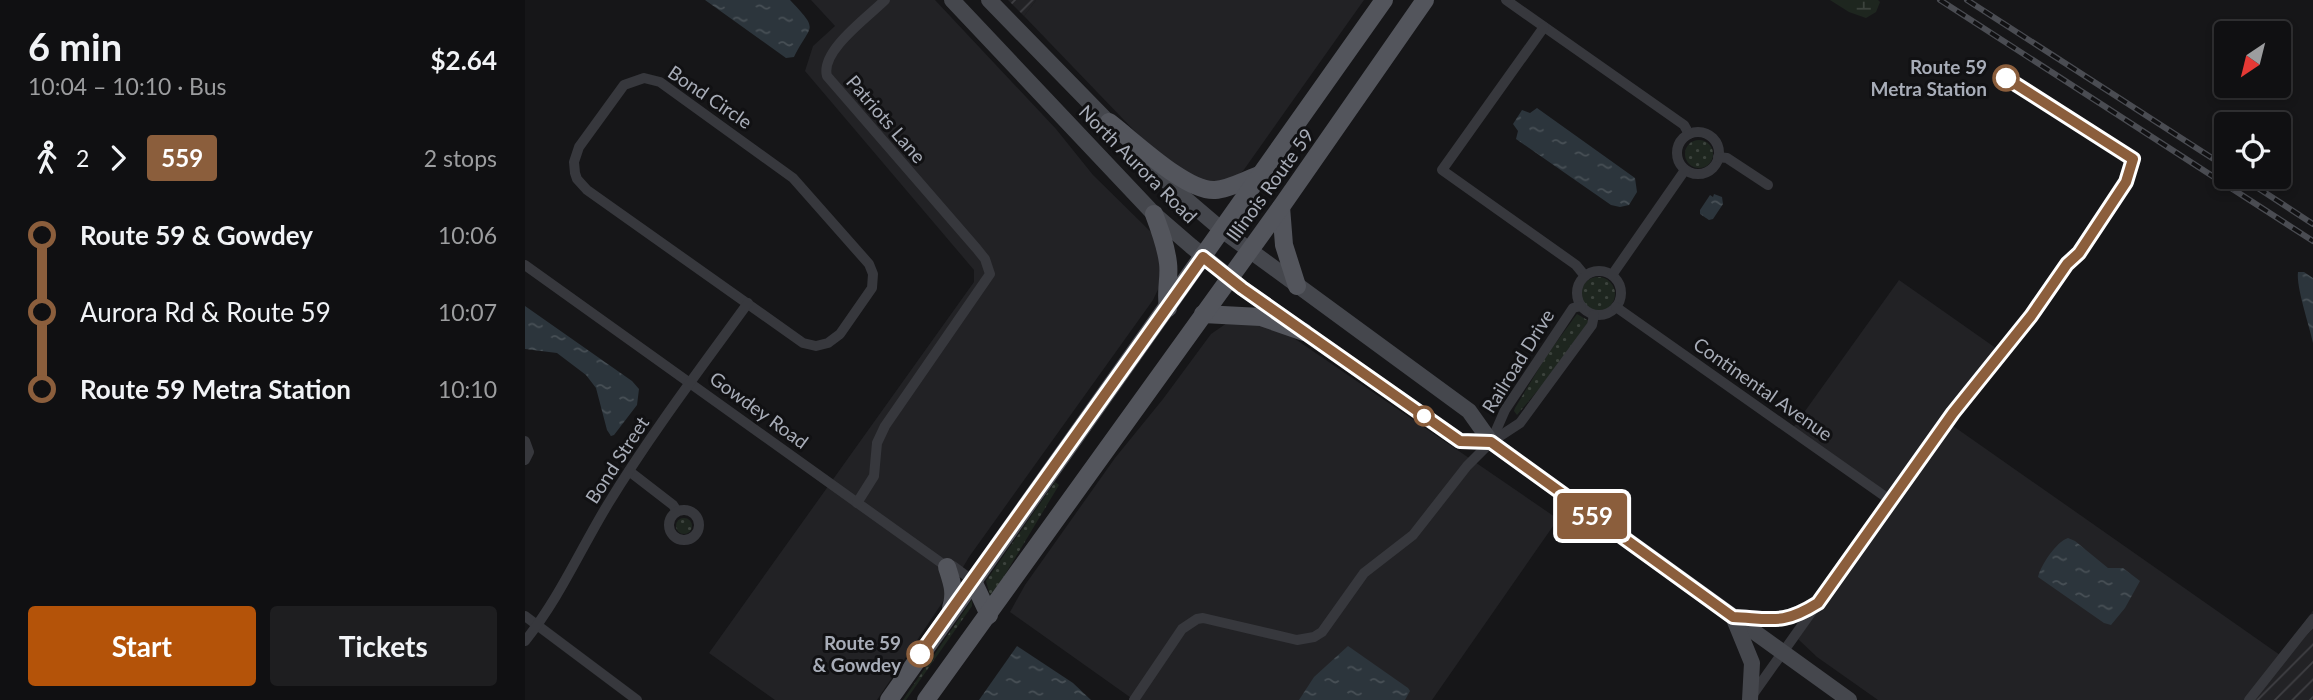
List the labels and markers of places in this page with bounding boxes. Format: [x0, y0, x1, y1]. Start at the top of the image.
place label: Route 59 Metra Station [1871, 55, 1987, 100]
marker: Route 59 Metra Station [1993, 65, 2019, 91]
unlabelled marker [1414, 406, 1434, 426]
place label: Route 59 & Gowdey [812, 631, 902, 676]
marker: Route 59 & Gowdey [907, 641, 933, 667]

